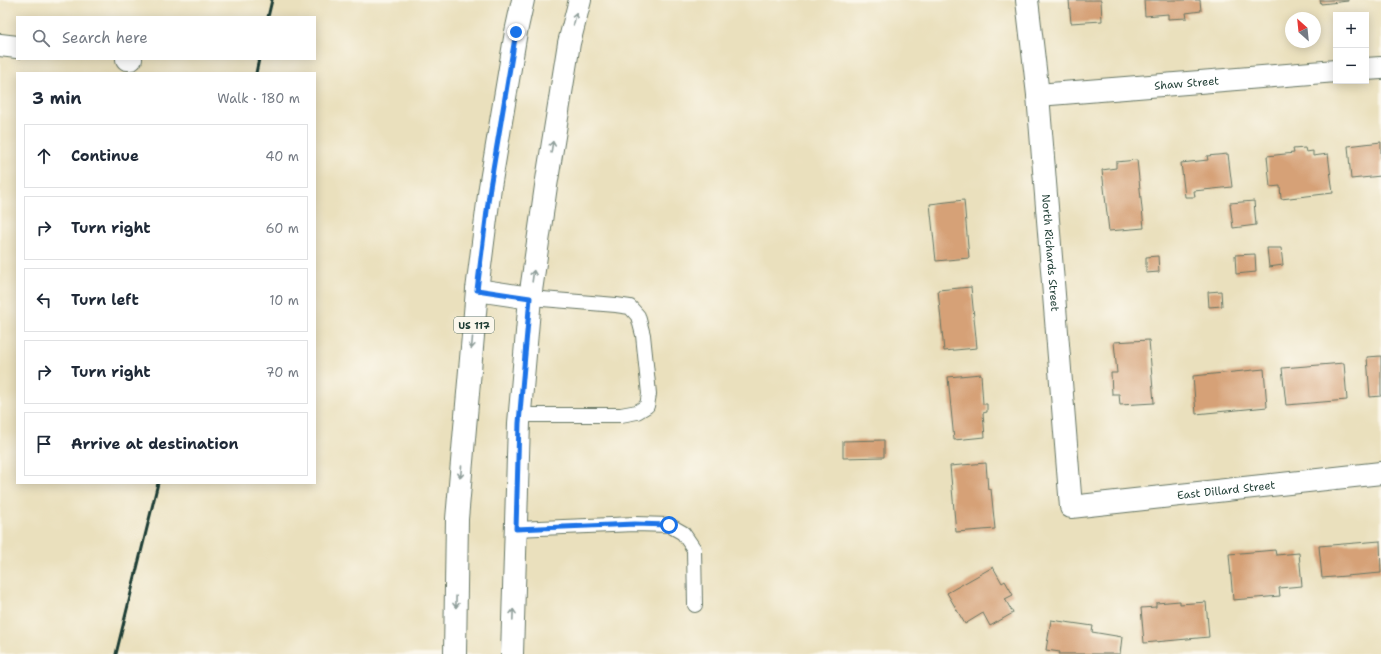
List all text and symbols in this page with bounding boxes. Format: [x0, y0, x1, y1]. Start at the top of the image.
north arrow [1285, 12, 1321, 48]
map controls [1333, 12, 1369, 84]
button: + [1333, 12, 1369, 48]
one-way arrow [572, 13, 580, 26]
search box [16, 16, 316, 60]
route end [507, 23, 525, 41]
icon: search [30, 27, 52, 49]
text: Search here [62, 28, 148, 48]
button: − [1333, 48, 1369, 84]
street label: Shaw Street [1153, 73, 1220, 93]
text: 3 min [32, 87, 82, 109]
text: Walk · 180 m [217, 90, 300, 107]
one-way arrow [548, 141, 556, 154]
icon: ahead [33, 145, 55, 167]
text: Continue [71, 146, 139, 166]
text: 40 m [265, 148, 299, 165]
street label: North Richards Street [1038, 194, 1063, 312]
icon: right [33, 217, 55, 239]
text: Turn right [71, 218, 151, 238]
text: 60 m [266, 220, 299, 237]
one-way arrow [529, 270, 537, 283]
icon: left [33, 289, 55, 311]
text: Turn left [71, 290, 139, 310]
text: 10 m [269, 292, 299, 309]
road number: US 117 [454, 317, 494, 333]
one-way arrow [469, 336, 476, 349]
icon: right [33, 361, 55, 383]
text: Turn right [71, 362, 151, 382]
text: 70 m [265, 364, 299, 381]
icon: arrive [33, 433, 55, 455]
text: Arrive at destination [71, 434, 239, 454]
one-way arrow [457, 465, 464, 478]
street label: East Dillard Street [1176, 477, 1276, 503]
route start [660, 516, 678, 534]
one-way arrow [452, 595, 460, 608]
one-way arrow [510, 609, 517, 622]

